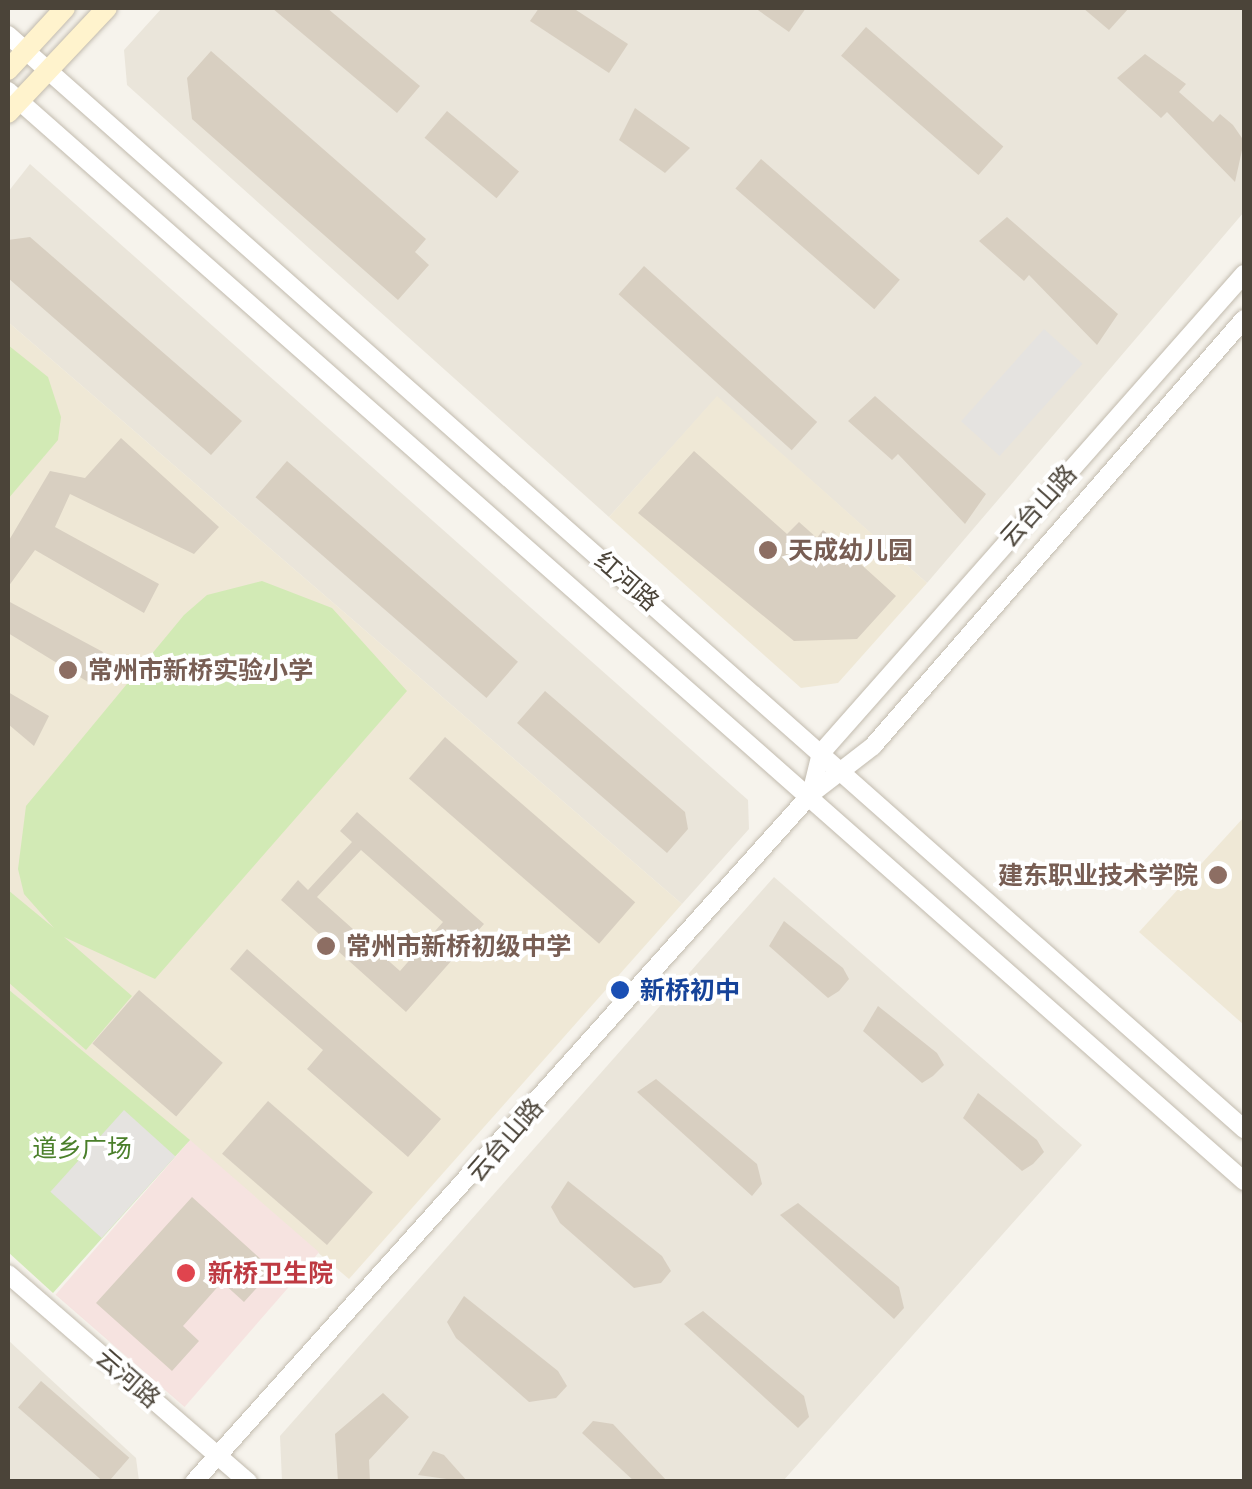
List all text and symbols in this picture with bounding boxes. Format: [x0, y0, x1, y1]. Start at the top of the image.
street label: 云台山路 [993, 459, 1083, 553]
place label: 天成幼儿园 [788, 535, 913, 565]
marker: 天成幼儿园 [757, 539, 779, 561]
street label: 红河路 [589, 545, 665, 617]
place label: 常州市新桥实验小学 [88, 655, 313, 685]
marker: 常州市新桥实验小学 [57, 659, 79, 681]
place label: 建东职业技术学院 [998, 860, 1198, 890]
marker: 建东职业技术学院 [1207, 864, 1229, 886]
place label: 常州市新桥初级中学 [346, 931, 571, 961]
marker: 常州市新桥初级中学 [315, 935, 337, 957]
place label: 新桥初中 [640, 975, 740, 1005]
marker: 新桥初中 [609, 979, 631, 1001]
street label: 云台山路 [461, 1092, 549, 1188]
park label: 道乡广场 [32, 1133, 132, 1163]
place label: 新桥卫生院 [208, 1258, 333, 1288]
marker: 新桥卫生院 [173, 1260, 199, 1286]
street label: 云河路 [90, 1342, 166, 1414]

